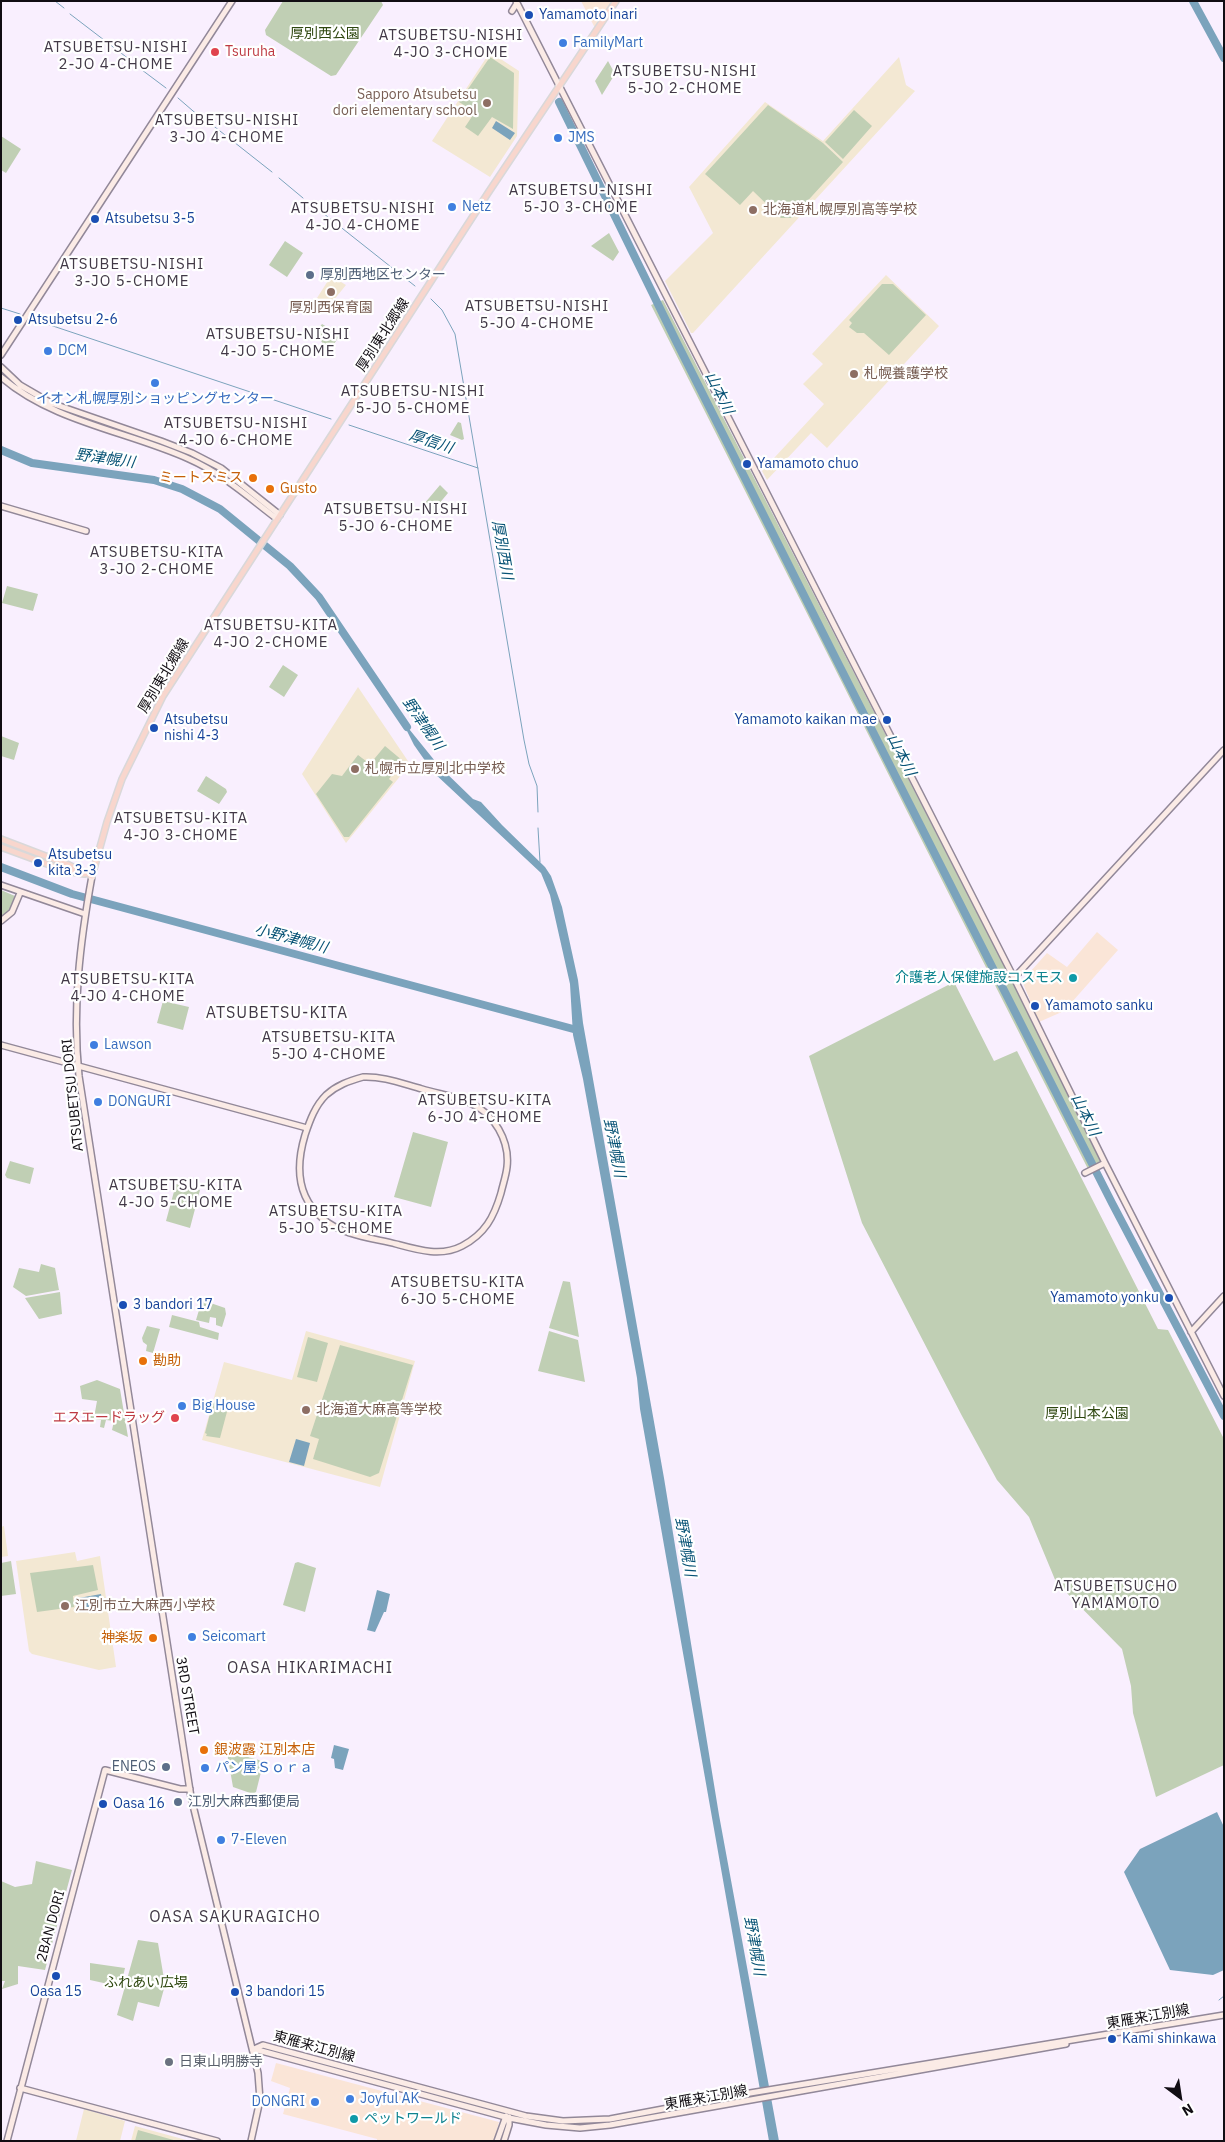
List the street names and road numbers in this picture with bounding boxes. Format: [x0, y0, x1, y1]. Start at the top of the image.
street label: 厚別東北郷線 [353, 295, 413, 375]
street label: 厚別東北郷線 [135, 636, 193, 716]
street label: ATSUBETSU DORI [59, 1038, 87, 1152]
street label: 3RD STREET [172, 1655, 202, 1737]
street label: 2BAN DORI [33, 1888, 69, 1964]
street label: 東雁来江別線 [1105, 2001, 1191, 2033]
street label: 東雁来江別線 [271, 2028, 357, 2066]
street label: 東雁来江別線 [663, 2082, 749, 2114]

